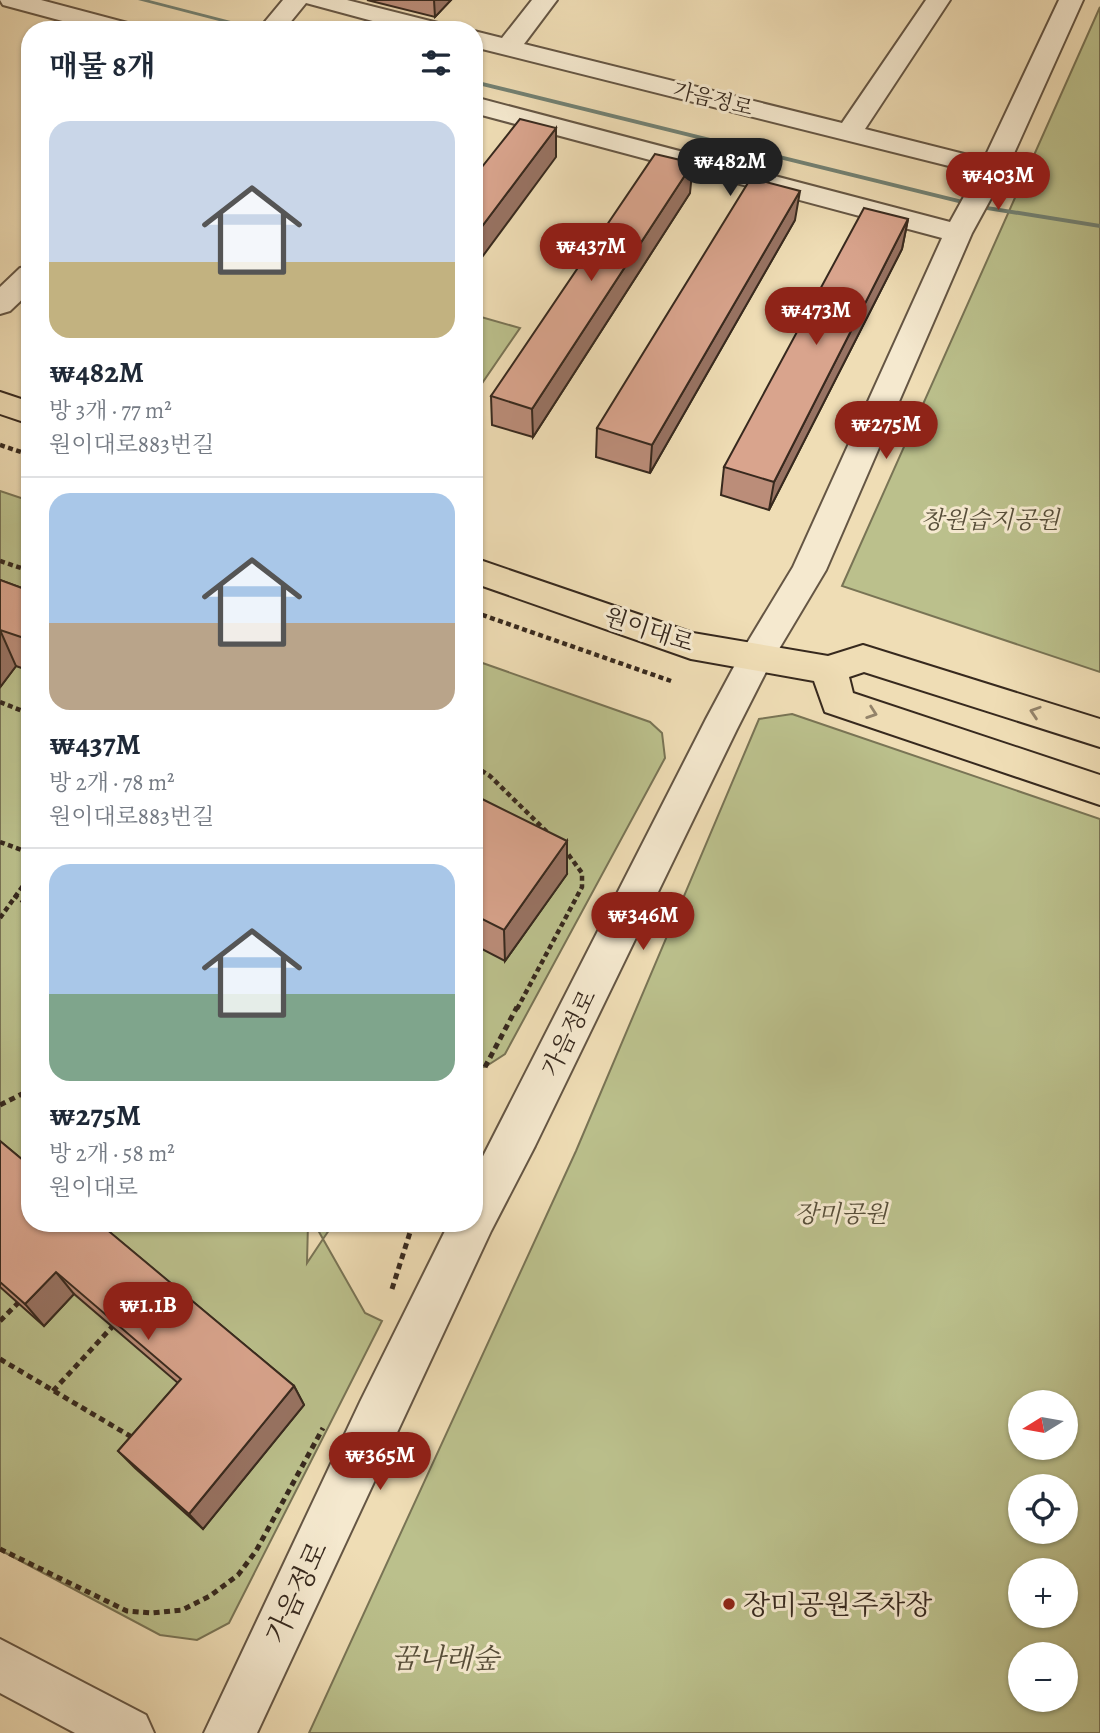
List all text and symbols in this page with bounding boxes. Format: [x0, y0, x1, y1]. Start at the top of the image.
icon: filters [417, 44, 455, 82]
text: 매물 8개 [49, 46, 156, 86]
street label: 가음정로 [670, 76, 756, 122]
pin: ₩482M [681, 138, 779, 198]
text: ₩482M [694, 145, 766, 176]
pin: ₩403M [949, 152, 1047, 212]
text: ₩403M [962, 159, 1034, 190]
icon: home [189, 167, 315, 293]
pin: ₩437M [542, 224, 640, 283]
text: ₩437M [556, 230, 626, 261]
pin: ₩473M [767, 288, 865, 347]
text: ₩473M [781, 294, 851, 325]
text: ₩482M [49, 352, 144, 392]
text: 방 3개 · 77 m² [49, 395, 172, 426]
pin: ₩275M [837, 402, 935, 461]
text: ₩275M [851, 408, 921, 439]
text: 원이대로883번길 [49, 429, 214, 460]
park label: 창원습지공원 [920, 504, 1061, 536]
icon: home [189, 539, 315, 665]
street label: 원이대로 [600, 600, 698, 660]
one-way arrow [865, 705, 877, 719]
one-way arrow [1029, 706, 1041, 721]
text: ₩437M [49, 724, 141, 764]
text: 방 2개 · 78 m² [49, 767, 175, 798]
text: 원이대로883번길 [49, 801, 214, 832]
pin: ₩346M [594, 892, 692, 952]
text: ₩346M [607, 899, 679, 930]
icon: home [189, 910, 315, 1036]
street label: 가음정로 [534, 984, 604, 1082]
text: ₩275M [49, 1095, 141, 1135]
text: 방 2개 · 58 m² [49, 1138, 175, 1169]
text: 원이대로 [49, 1172, 138, 1203]
park label: 장미공원 [795, 1198, 889, 1230]
pin: ₩1.1B [99, 1282, 197, 1342]
text: ₩1.1B [119, 1289, 177, 1320]
north arrow [1008, 1390, 1078, 1460]
map controls [1008, 1390, 1078, 1712]
pin: ₩365M [331, 1432, 429, 1492]
text: ₩365M [345, 1439, 415, 1470]
button: locate [1008, 1474, 1078, 1544]
street label: 가음정로 [257, 1535, 337, 1649]
button: + [1008, 1558, 1078, 1628]
place label: 장미공원주차장 [743, 1586, 932, 1624]
marker: 장미공원주차장 [721, 1596, 737, 1612]
park label: 꿈나래숲 [391, 1640, 502, 1678]
button: − [1008, 1642, 1078, 1712]

